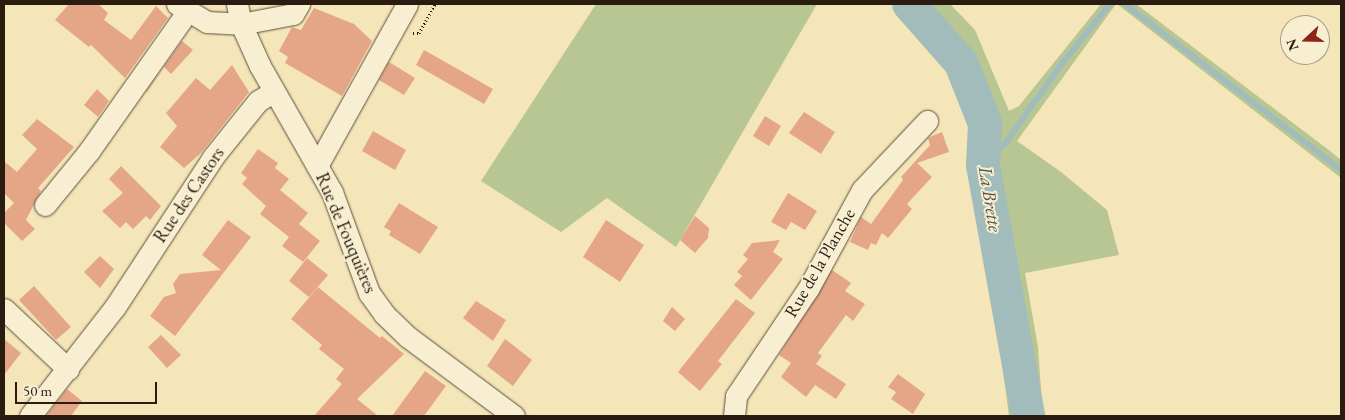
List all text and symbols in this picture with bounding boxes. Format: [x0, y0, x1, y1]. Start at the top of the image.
north arrow [1280, 15, 1330, 65]
text: N [1282, 37, 1302, 54]
street label: Rue des Castors [149, 143, 229, 247]
water label: La Brette [974, 164, 1006, 234]
street label: Rue de Fouquières [311, 169, 381, 297]
street label: Rue de la Planche [780, 205, 860, 321]
scale bar [18, 372, 160, 404]
text: 50 m [23, 381, 52, 400]

